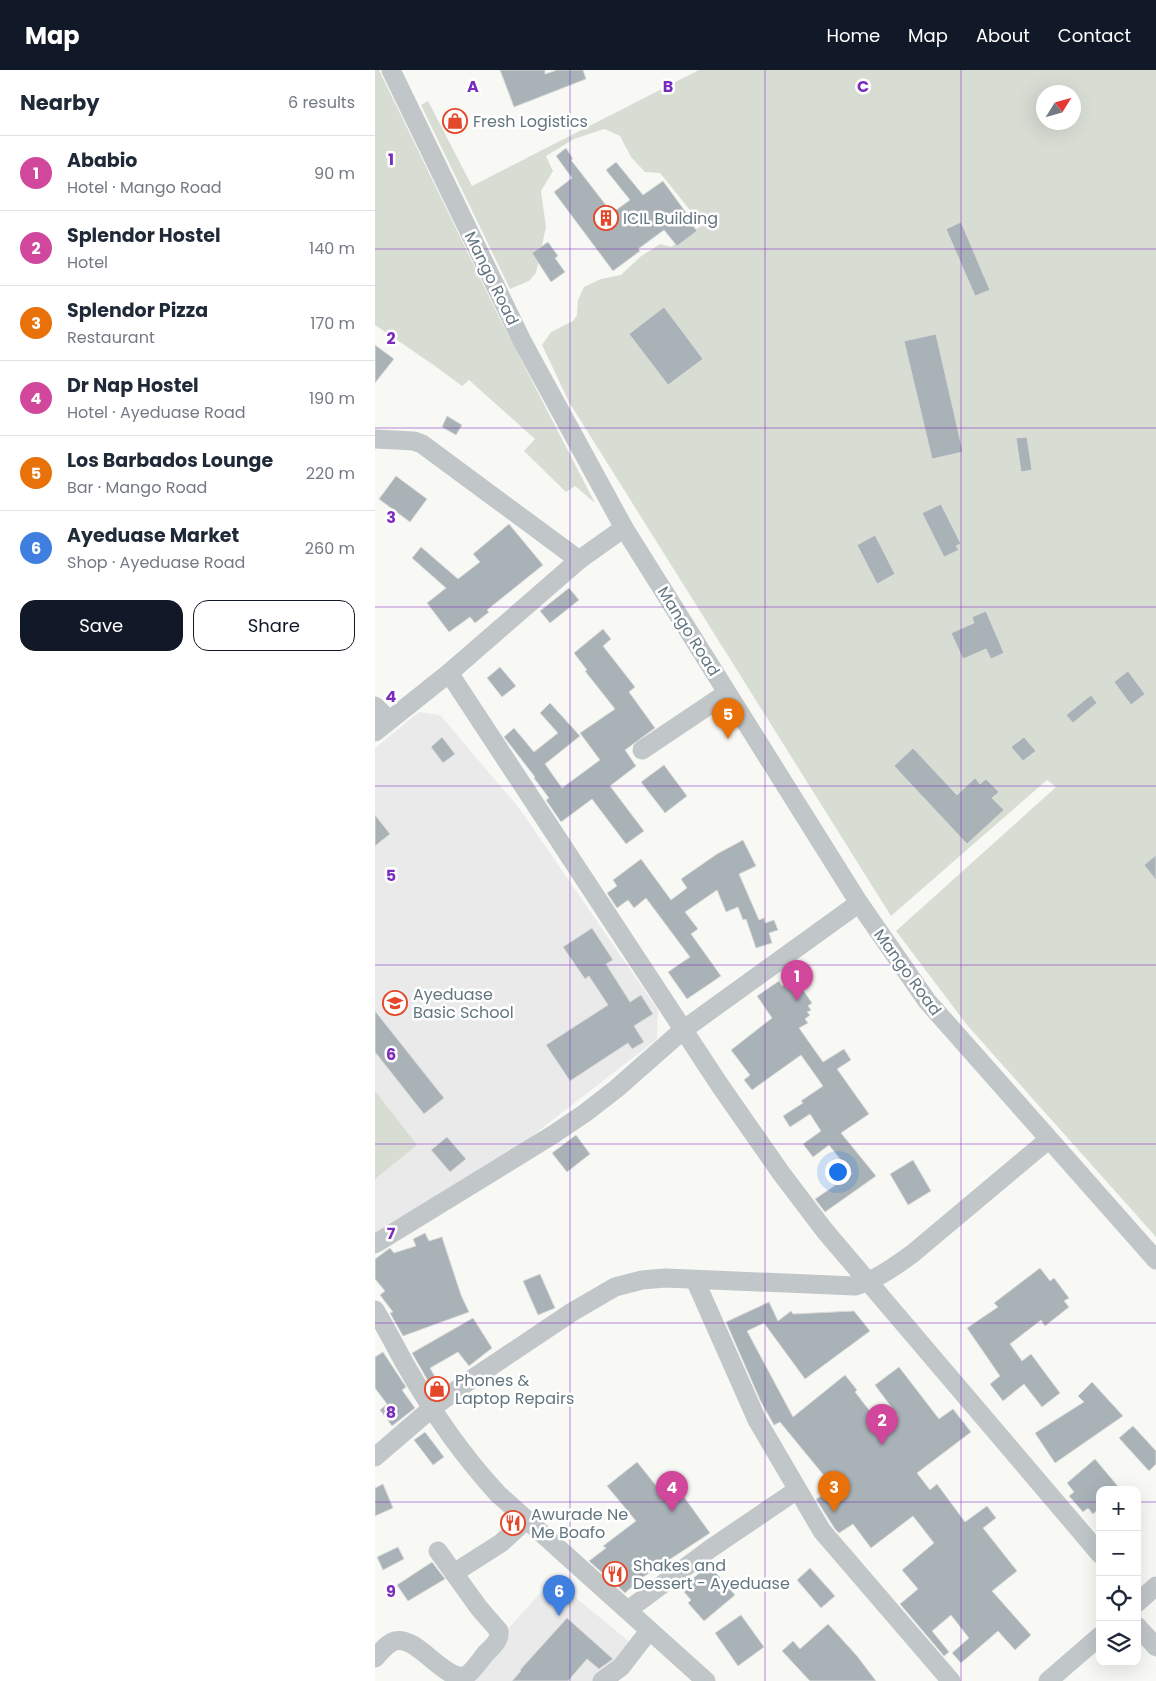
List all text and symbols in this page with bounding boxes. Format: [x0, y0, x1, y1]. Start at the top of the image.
text: Map [25, 19, 80, 52]
text: Home [826, 23, 880, 48]
text: Map [908, 23, 948, 48]
text: About [976, 23, 1030, 48]
text: Contact [1058, 23, 1131, 48]
text: A [467, 75, 479, 98]
text: B [663, 75, 673, 98]
text: C [857, 75, 869, 98]
north arrow [1036, 85, 1081, 130]
text: Nearby [20, 88, 100, 117]
text: 6 results [288, 91, 355, 114]
shop icon: Fresh Logistics [442, 108, 468, 134]
place label: Fresh Logistics [473, 110, 588, 133]
text: Ababio [67, 147, 137, 174]
text: 1 [388, 148, 394, 171]
text: 1 [33, 162, 39, 185]
text: 90 m [314, 162, 355, 185]
text: Hotel · Mango Road [67, 176, 222, 199]
building icon: ICIL Building [593, 205, 619, 231]
place label: ICIL Building [623, 207, 718, 230]
text: Splendor Hostel [67, 222, 220, 249]
street label: Mango Road [459, 227, 524, 329]
text: 2 [31, 237, 41, 260]
text: 140 m [309, 237, 355, 260]
text: Hotel [67, 251, 108, 274]
text: Splendor Pizza [67, 297, 208, 324]
text: 3 [31, 312, 41, 335]
text: 170 m [310, 312, 355, 335]
text: Restaurant [67, 326, 155, 349]
text: 2 [386, 327, 396, 350]
text: Dr Nap Hostel [67, 372, 199, 399]
text: 4 [31, 387, 41, 410]
text: 190 m [309, 387, 355, 410]
text: Hotel · Ayeduase Road [67, 401, 246, 424]
text: Los Barbados Lounge [67, 447, 273, 474]
text: 5 [31, 462, 41, 485]
text: 220 m [306, 462, 355, 485]
text: Bar · Mango Road [67, 476, 207, 499]
text: 3 [386, 506, 396, 529]
text: Ayeduase Market [67, 522, 239, 549]
text: 6 [31, 537, 41, 560]
text: 260 m [305, 537, 355, 560]
text: Shop · Ayeduase Road [67, 551, 245, 574]
street label: Mango Road [652, 582, 725, 681]
button: Save [20, 600, 183, 651]
button: Share [193, 600, 355, 651]
text: 4 [386, 685, 397, 708]
pin: 5 [712, 698, 744, 739]
text: 5 [386, 864, 396, 887]
street label: Mango Road [868, 924, 947, 1020]
pin: 1 [781, 960, 813, 1001]
place label: Ayeduase Basic School [413, 983, 514, 1024]
school or university icon: Ayeduase Basic School [382, 990, 408, 1016]
text: 6 [386, 1043, 396, 1066]
your location [825, 1159, 851, 1185]
text: 7 [387, 1222, 396, 1245]
place label: Phones & Laptop Repairs [455, 1369, 574, 1410]
shop icon: Phones & Laptop Repairs [424, 1376, 450, 1402]
text: 8 [386, 1401, 396, 1424]
pin: 2 [866, 1404, 898, 1445]
pin: 4 [656, 1471, 688, 1512]
pin: 3 [818, 1471, 850, 1512]
map controls [1096, 1486, 1141, 1666]
button: + [1096, 1486, 1141, 1531]
place label: Awurade Ne Me Boafo [531, 1503, 628, 1544]
restaurant icon: Awurade Ne Me Boafo [500, 1510, 526, 1536]
button: − [1096, 1531, 1141, 1576]
place label: Shakes and Dessert - Ayeduase [633, 1554, 790, 1595]
restaurant icon: Shakes and Dessert - Ayeduase [602, 1561, 628, 1587]
pin: 6 [543, 1575, 575, 1616]
button: locate [1096, 1576, 1141, 1621]
text: 9 [386, 1580, 396, 1603]
button: layers [1096, 1621, 1141, 1666]

